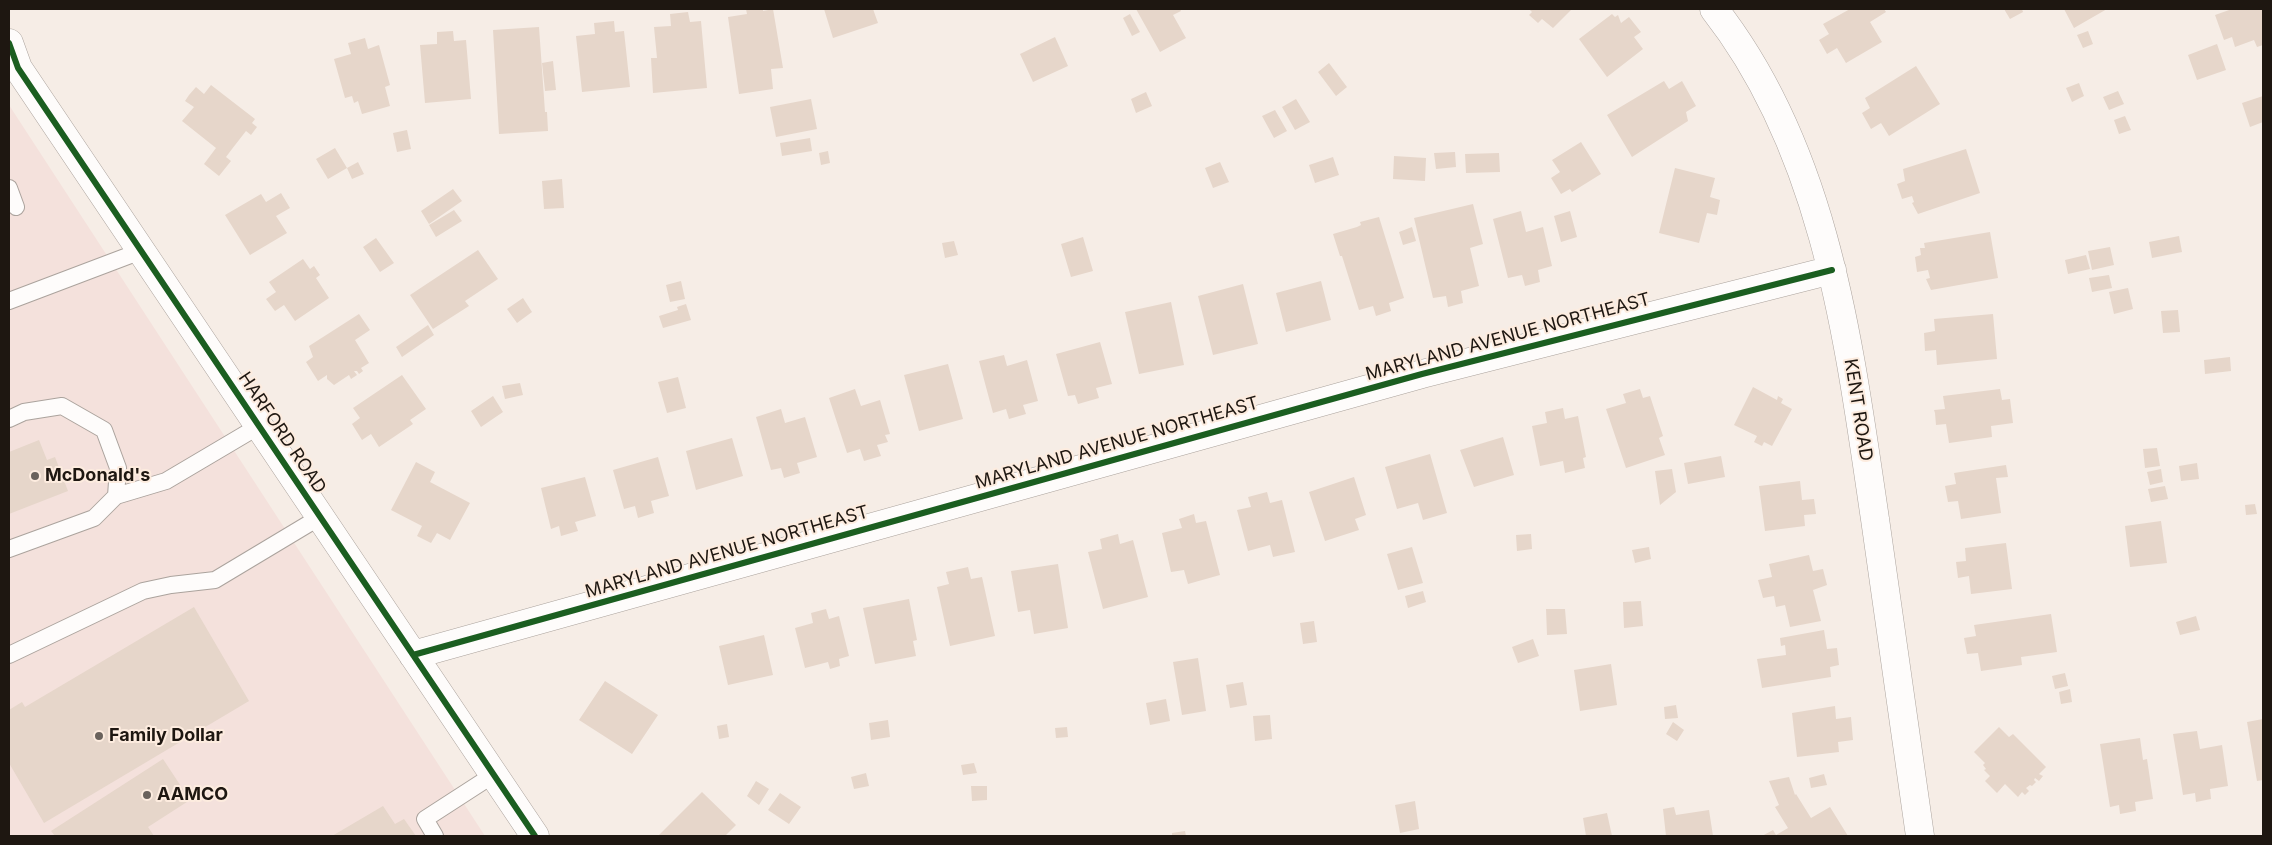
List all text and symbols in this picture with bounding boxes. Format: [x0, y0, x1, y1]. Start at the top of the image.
street label: MARYLAND AVENUE NORTHEAST [1363, 289, 1653, 385]
street label: KENT ROAD [1839, 357, 1877, 463]
street label: HARFORD ROAD [233, 368, 331, 498]
street label: MARYLAND AVENUE NORTHEAST [973, 392, 1261, 494]
place label: McDonald's [45, 465, 150, 487]
marker: McDonald's [29, 470, 41, 482]
street label: MARYLAND AVENUE NORTHEAST [583, 501, 871, 603]
place label: Family Dollar [109, 725, 223, 747]
marker: Family Dollar [93, 730, 105, 742]
place label: AAMCO [157, 784, 228, 806]
marker: AAMCO [141, 789, 153, 801]

